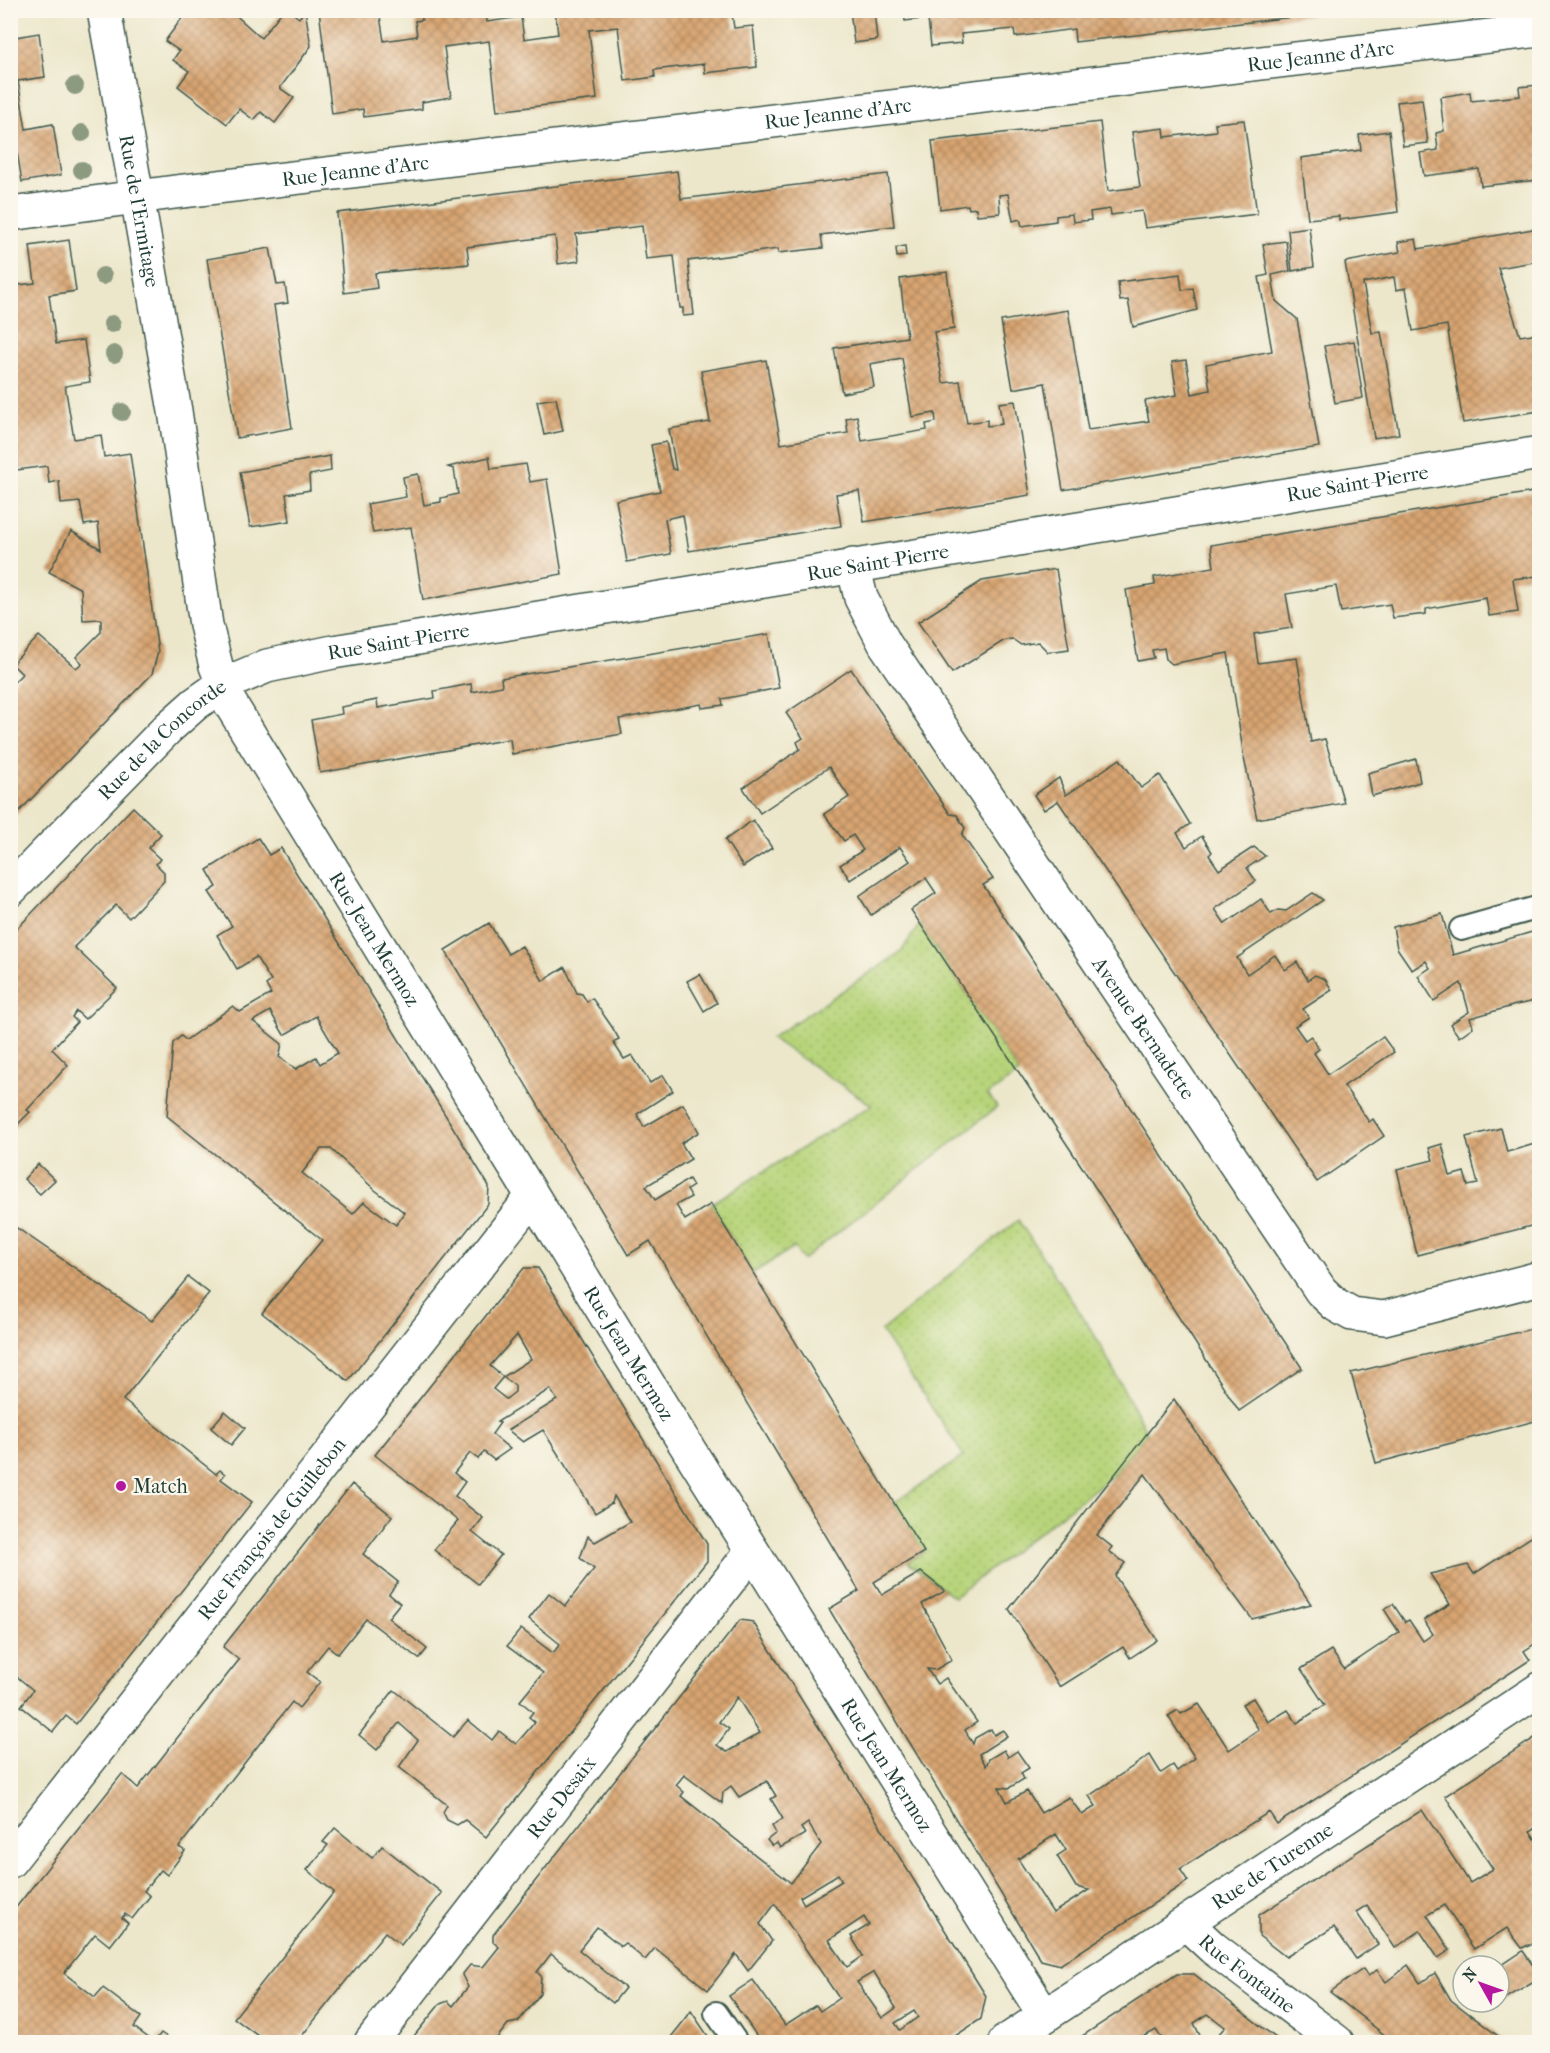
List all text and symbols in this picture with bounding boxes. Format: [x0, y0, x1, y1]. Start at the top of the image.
street label: Rue Jeanne d'Arc [1246, 36, 1395, 77]
street label: Rue Jeanne d'Arc [763, 94, 913, 134]
street label: Rue de l'Ermitage [114, 133, 164, 289]
street label: Rue Jeanne d'Arc [281, 151, 430, 191]
street label: Rue Saint-Pierre [1285, 461, 1430, 507]
street label: Rue Saint-Pierre [805, 540, 951, 586]
street label: Rue Saint-Pierre [326, 619, 471, 665]
street label: Rue de la Concorde [93, 675, 231, 805]
street label: Rue Jean Mermoz [324, 868, 424, 1011]
street label: Avenue Bernadette [1087, 952, 1199, 1104]
street label: Rue Jean Mermoz [579, 1282, 679, 1425]
street label: Rue François de Guillebon [193, 1433, 351, 1625]
place label: Match [133, 1475, 188, 1498]
marker: Match [114, 1479, 128, 1493]
street label: Rue Jean Mermoz [836, 1694, 937, 1837]
street label: Rue Desaix [522, 1751, 601, 1843]
street label: Rue de Turenne [1207, 1818, 1337, 1914]
street label: Rue Fontaine [1194, 1930, 1300, 2018]
north arrow [1451, 1954, 1511, 2014]
text: N [1459, 1963, 1482, 1985]

